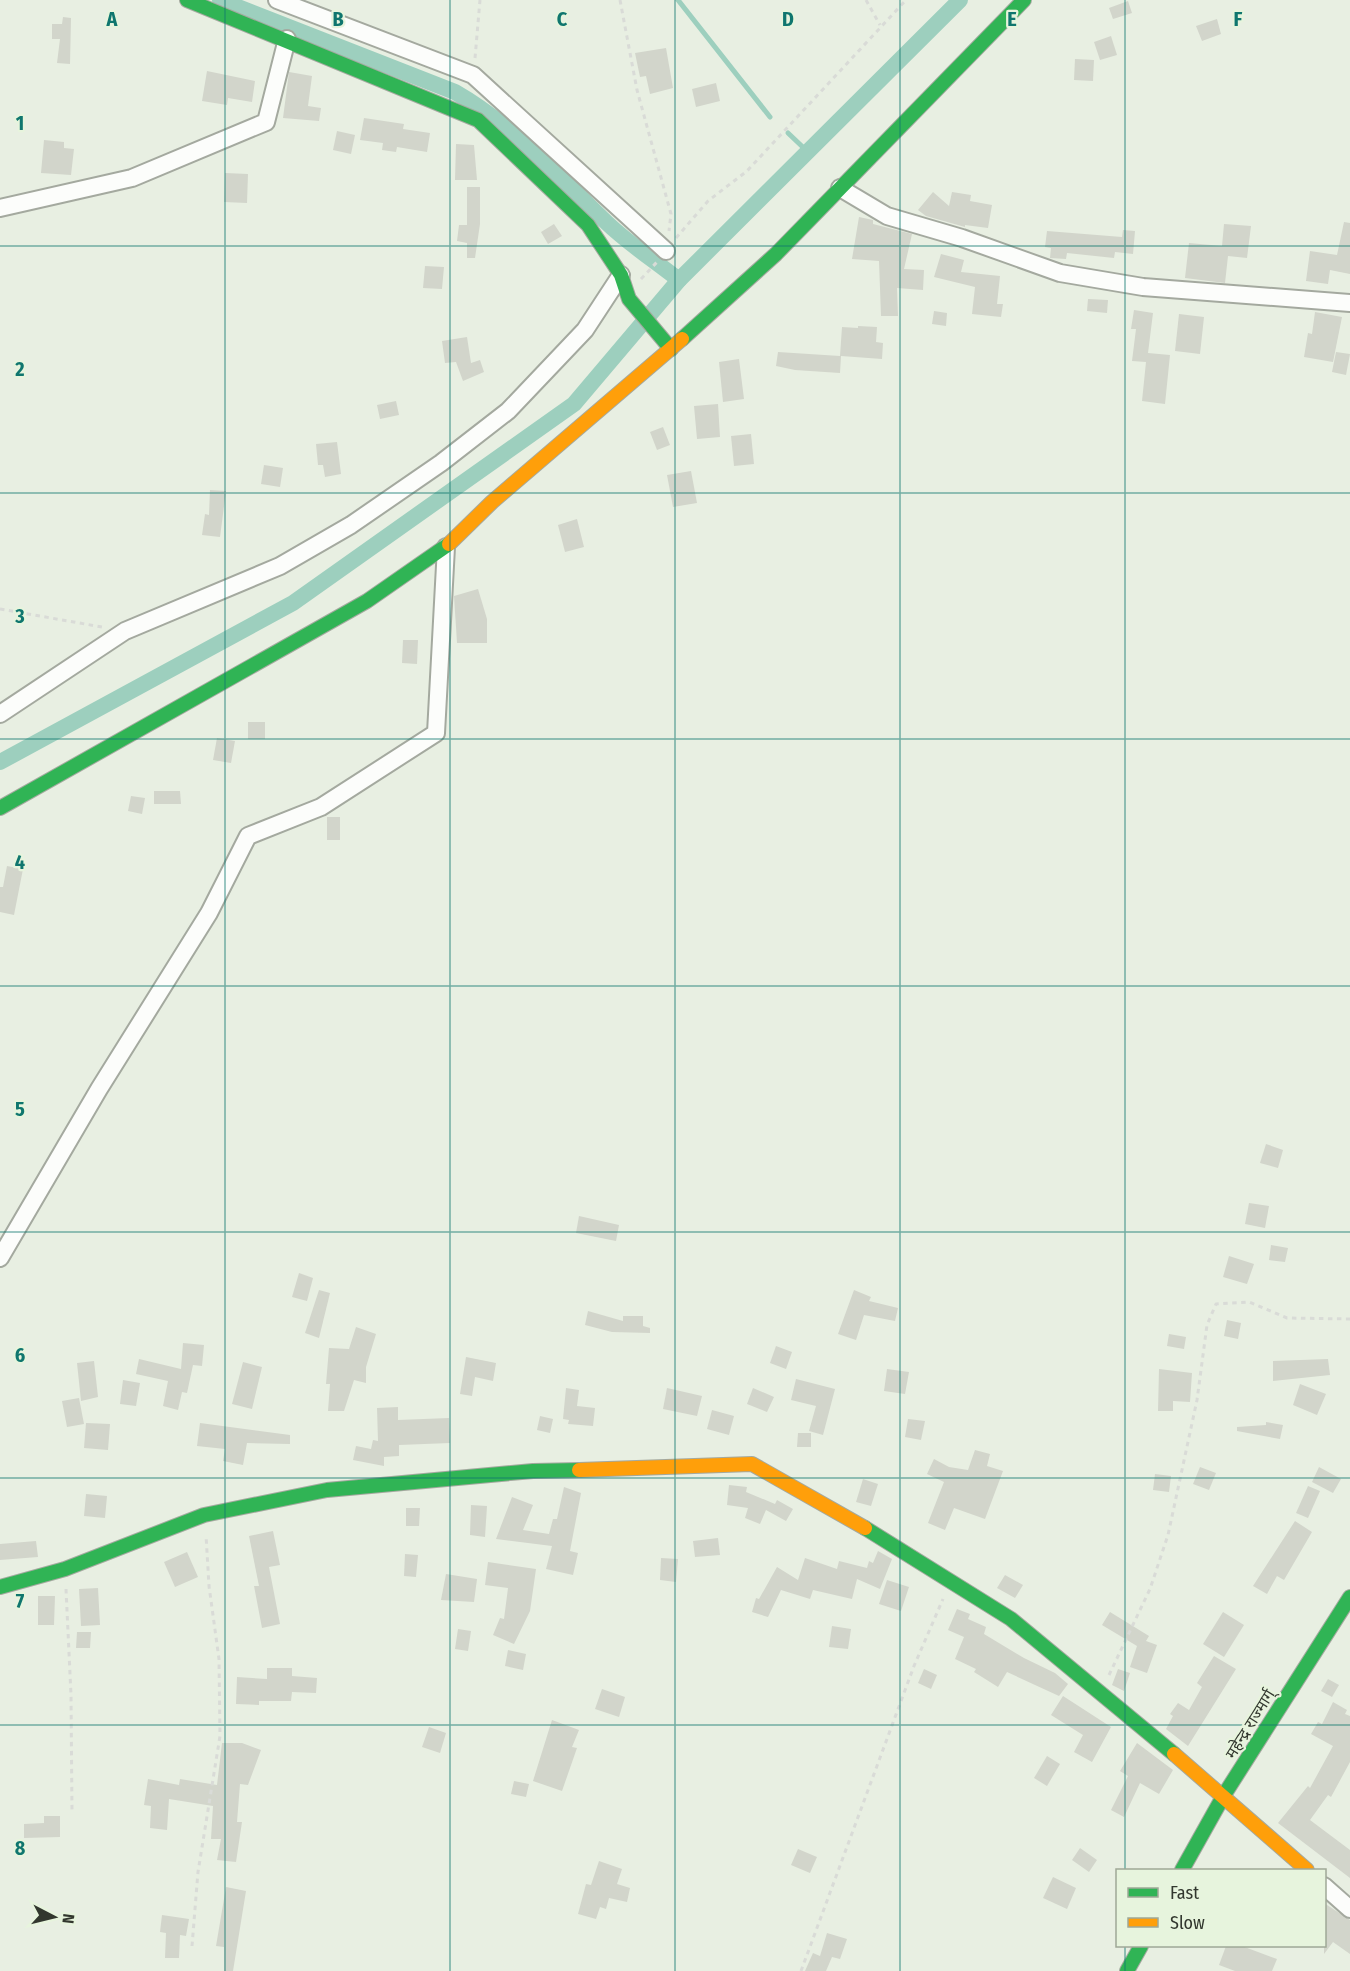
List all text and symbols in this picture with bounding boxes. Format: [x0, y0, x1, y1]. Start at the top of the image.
text: A [106, 7, 119, 31]
text: B [332, 7, 344, 31]
text: C [557, 7, 568, 31]
text: D [782, 7, 794, 31]
text: E [1007, 7, 1017, 31]
text: F [1234, 7, 1243, 31]
text: 1 [16, 111, 24, 135]
text: 2 [14, 357, 25, 381]
text: 3 [14, 604, 25, 628]
text: 4 [15, 850, 25, 874]
text: 5 [15, 1097, 25, 1121]
text: 6 [15, 1343, 25, 1367]
text: 7 [16, 1589, 25, 1613]
street label: महेन्द्र राज्मार्ग् [1221, 1683, 1281, 1763]
text: 8 [15, 1836, 26, 1860]
legend [1116, 1869, 1326, 1947]
text: Fast [1170, 1882, 1199, 1904]
north arrow [24, 1887, 84, 1947]
text: Slow [1170, 1912, 1205, 1934]
text: N [58, 1913, 78, 1925]

